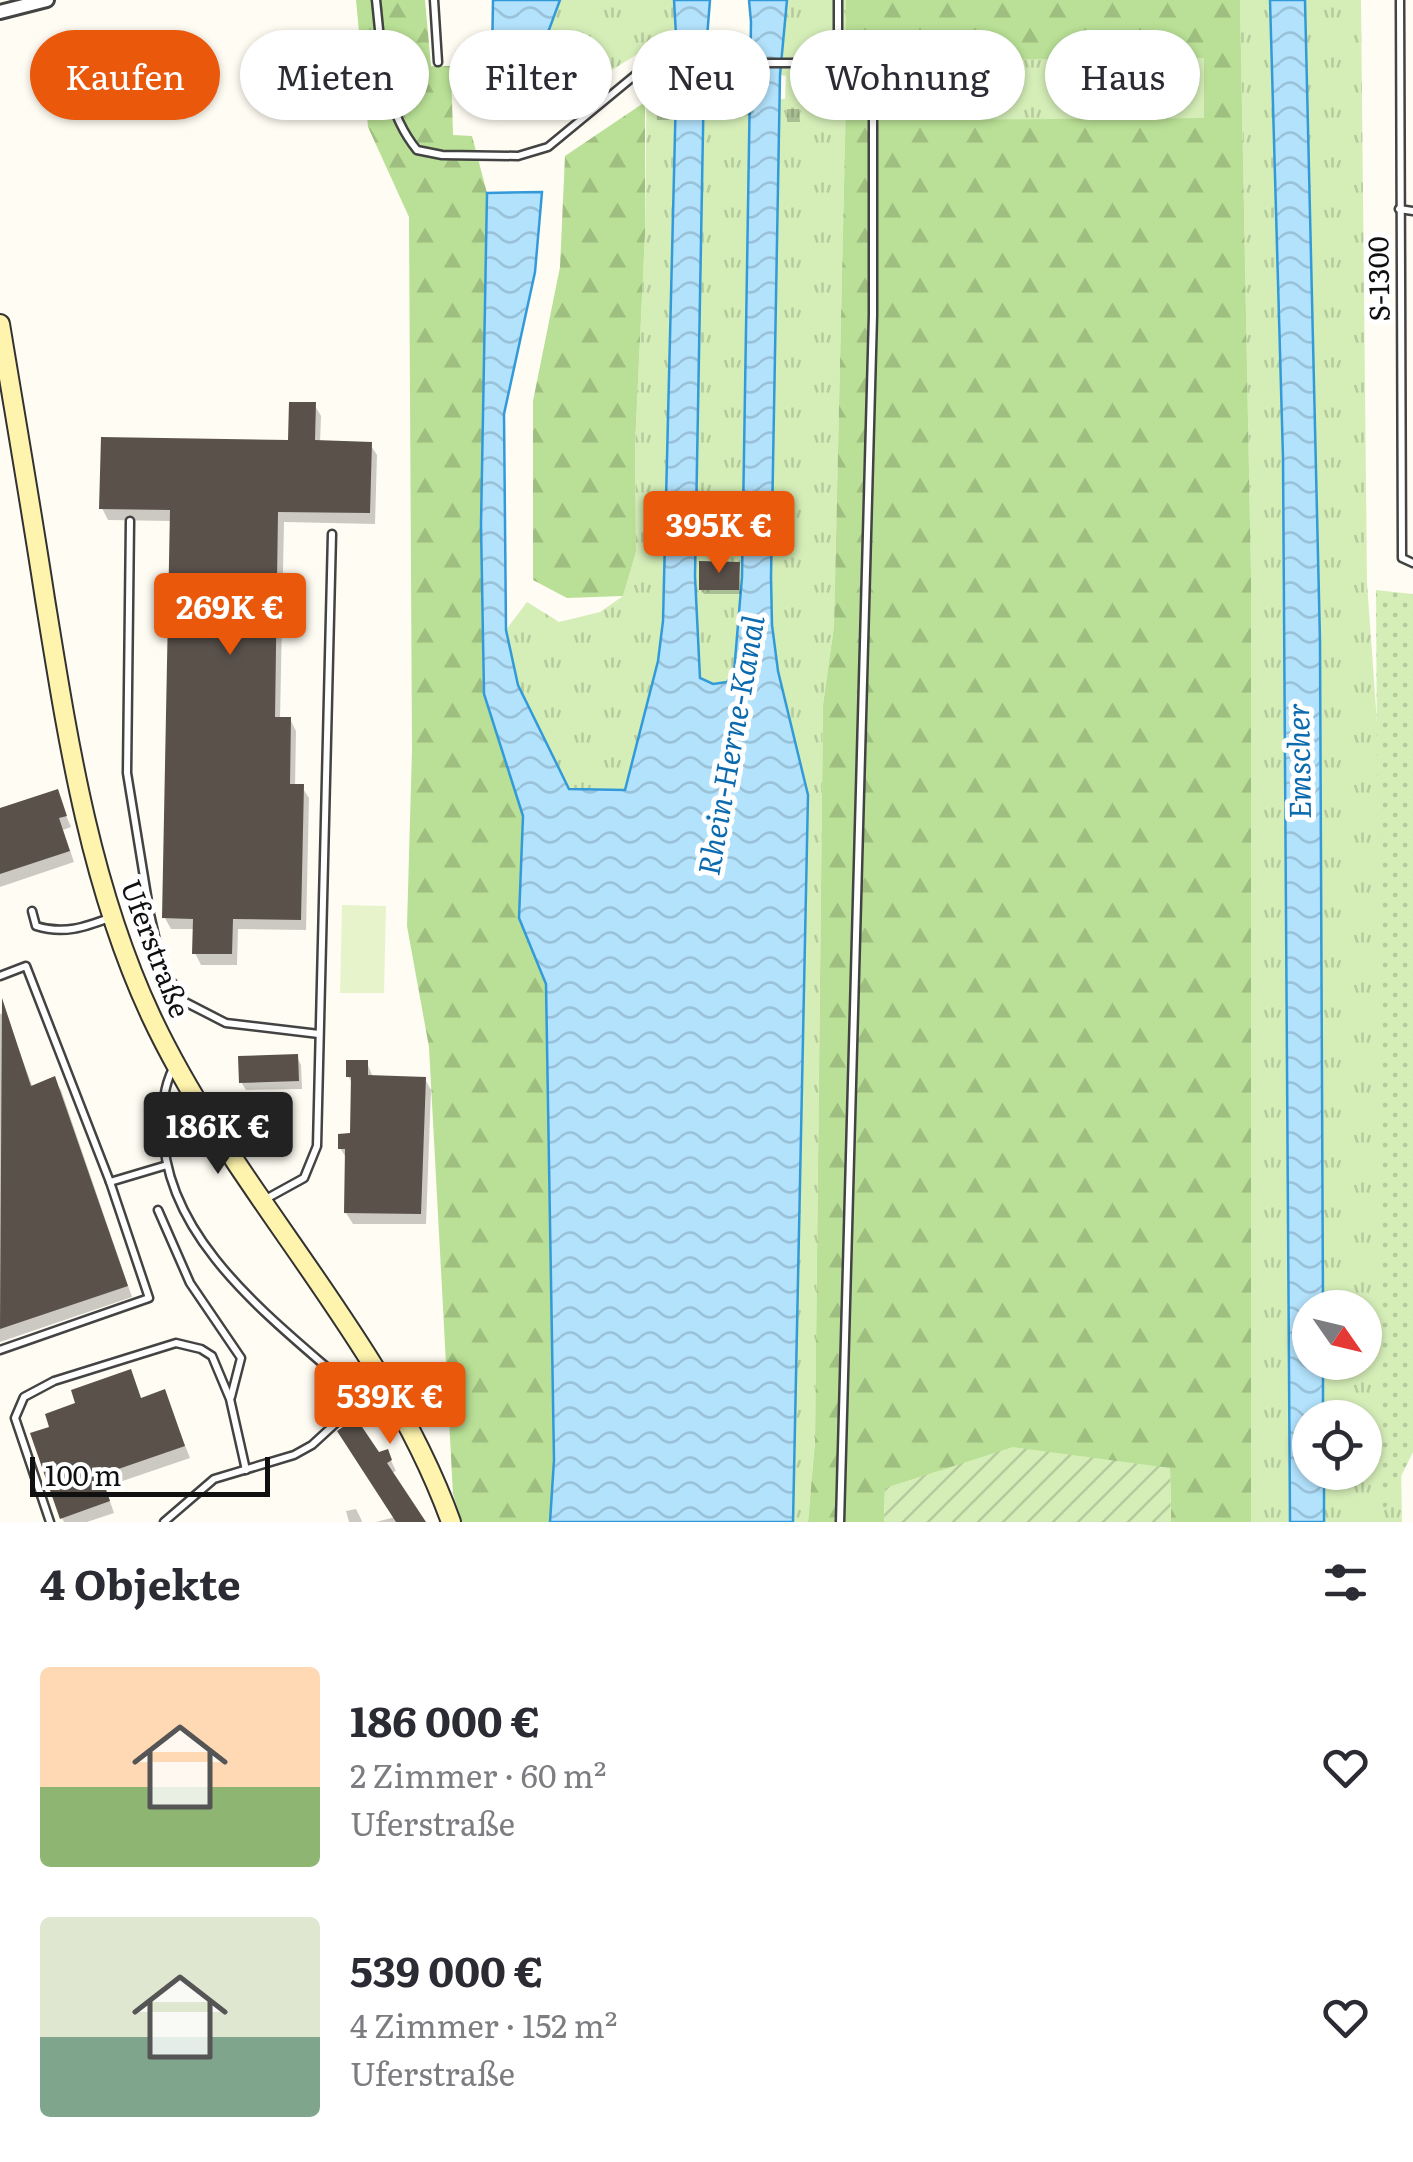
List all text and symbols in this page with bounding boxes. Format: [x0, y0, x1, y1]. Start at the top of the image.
chip: Kaufen [30, 30, 220, 120]
chip: Mieten [240, 30, 429, 120]
chip: Filter [449, 30, 612, 120]
chip: Neu [632, 30, 770, 120]
chip: Wohnung [790, 30, 1025, 120]
chip: Haus [1045, 30, 1200, 120]
street label: S-1300 [1355, 236, 1399, 322]
pin: 395K € [638, 491, 800, 576]
text: 395K € [665, 499, 773, 547]
pin: 269K € [149, 573, 311, 658]
text: 269K € [176, 581, 284, 629]
water label: Rhein-Herne-Kanal [684, 611, 774, 879]
water label: Emscher [1274, 702, 1320, 820]
street label: Uferstraße [111, 873, 203, 1023]
pin: 186K € [137, 1092, 299, 1177]
text: 186K € [166, 1100, 270, 1148]
north arrow [1292, 1290, 1382, 1380]
map controls [1292, 1290, 1382, 1490]
pin: 539K € [309, 1362, 471, 1447]
text: 539K € [336, 1370, 444, 1418]
button: locate [1292, 1400, 1382, 1490]
scale bar [30, 1452, 270, 1496]
text: 100 m [45, 1453, 122, 1495]
text: 4 Objekte [40, 1551, 241, 1613]
icon: filters [1318, 1555, 1373, 1610]
text: 186 000 € [350, 1688, 540, 1750]
icon: home [120, 1707, 240, 1827]
icon: heart [1318, 1740, 1373, 1795]
text: 2 Zimmer · 60 m² [350, 1750, 607, 1798]
text: Uferstraße [350, 1798, 515, 1846]
text: 539 000 € [350, 1938, 544, 2000]
icon: home [120, 1957, 240, 2077]
icon: heart [1318, 1990, 1373, 2045]
text: 4 Zimmer · 152 m² [350, 2000, 618, 2048]
text: Uferstraße [350, 2048, 515, 2096]

